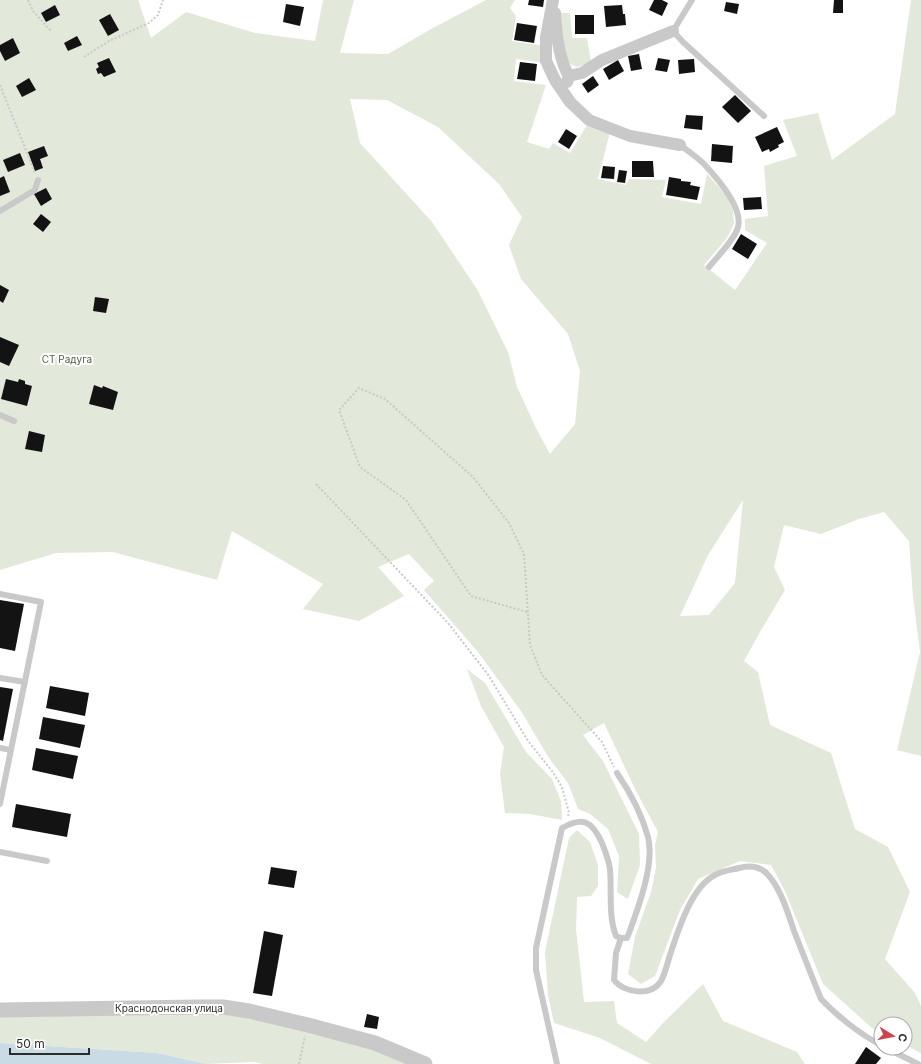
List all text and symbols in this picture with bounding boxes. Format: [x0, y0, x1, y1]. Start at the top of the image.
park label: СТ Радуга [42, 353, 92, 365]
street label: Краснодонская улица [115, 1002, 223, 1014]
north arrow [873, 1016, 913, 1056]
scale bar [10, 1030, 89, 1056]
text: С [895, 1033, 910, 1043]
text: 50 m [16, 1036, 45, 1051]

